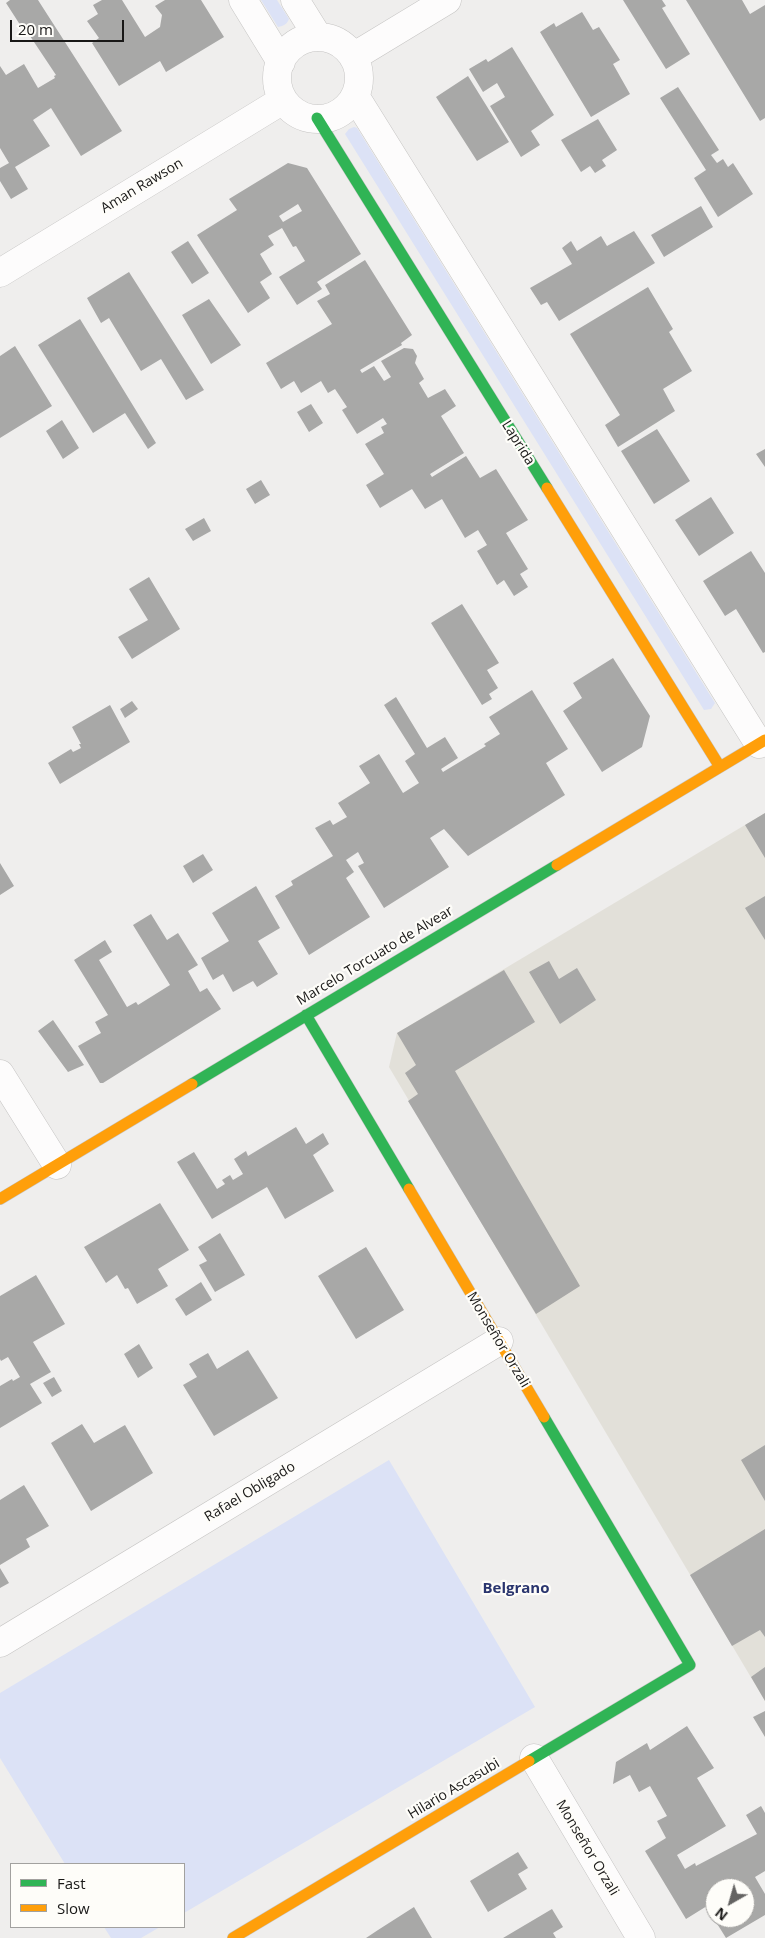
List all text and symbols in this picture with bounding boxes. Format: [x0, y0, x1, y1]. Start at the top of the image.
scale bar [12, 10, 126, 42]
text: 20 m [18, 19, 53, 39]
street label: Aman Rawson [98, 155, 186, 217]
street label: Laprida [498, 418, 538, 468]
street label: Marcelo Torcuato de Alvear [294, 903, 456, 1009]
street label: Monseñor Orzali [463, 1289, 533, 1391]
street label: Rafael Obligado [202, 1458, 298, 1526]
district label: Belgrano [482, 1580, 550, 1598]
street label: Hilario Ascasubi [405, 1755, 503, 1823]
street label: Monseñor Orzali [552, 1797, 622, 1899]
legend [10, 1863, 185, 1928]
text: Fast [57, 1873, 86, 1893]
north arrow [705, 1878, 755, 1928]
text: Slow [57, 1898, 90, 1918]
text: N [711, 1903, 731, 1925]

